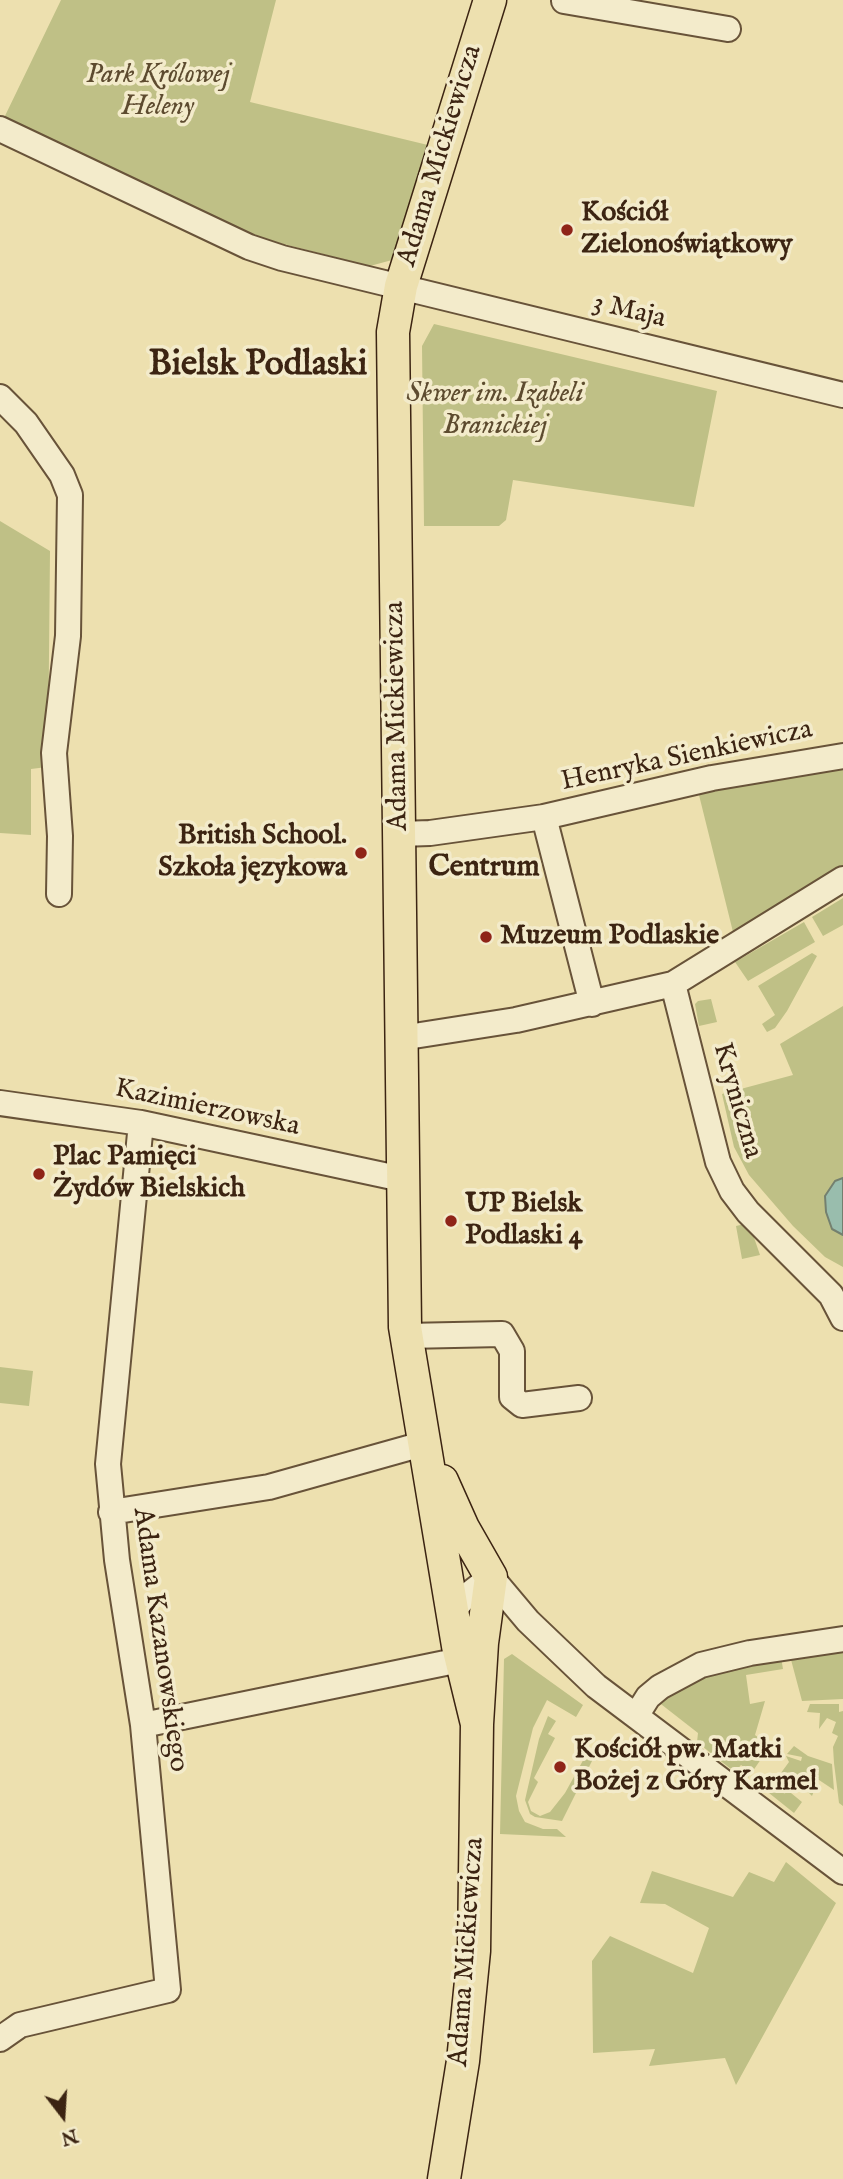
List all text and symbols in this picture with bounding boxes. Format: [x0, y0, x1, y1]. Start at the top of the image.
street label: Adama Mickiewicza [391, 41, 491, 271]
park label: Park Królowej Heleny [86, 59, 230, 125]
place label: Kościół Zielonoświątkowy [581, 197, 793, 263]
marker: Kościół Zielonoświątkowy [559, 222, 575, 238]
street label: 3 Maja [589, 287, 669, 337]
district label: Bielsk Podlaski [149, 346, 367, 388]
park label: Skwer im. Izabeli Branickiej [406, 378, 584, 444]
street label: Adama Mickiewicza [379, 601, 417, 831]
street label: Henryka Sienkiewicza [558, 714, 816, 800]
place label: British School. Szkoła językowa [158, 820, 347, 886]
marker: British School. Szkoła językowa [353, 845, 369, 861]
district label: Centrum [428, 851, 540, 887]
place label: Muzeum Podlaskie [500, 920, 719, 954]
marker: Muzeum Podlaskie [478, 929, 494, 945]
street label: Kryniczna [704, 1039, 768, 1163]
street label: Kazimierzowska [112, 1073, 302, 1145]
place label: Plac Pamięci Żydów Bielskich [53, 1141, 245, 1207]
marker: Plac Pamięci Żydów Bielskich [31, 1166, 47, 1182]
place label: UP Bielsk Podlaski 4 [465, 1188, 583, 1254]
marker: UP Bielsk Podlaski 4 [443, 1213, 459, 1229]
street label: Adama Kazanowskiego [124, 1506, 194, 1774]
place label: Kościół pw. Matki Bożej z Góry Karmel [574, 1734, 817, 1800]
marker: Kościół pw. Matki Bożej z Góry Karmel [552, 1759, 568, 1775]
street label: Adama Mickiewicza [443, 1836, 493, 2068]
north arrow [28, 2081, 98, 2151]
text: N [58, 2122, 81, 2150]

